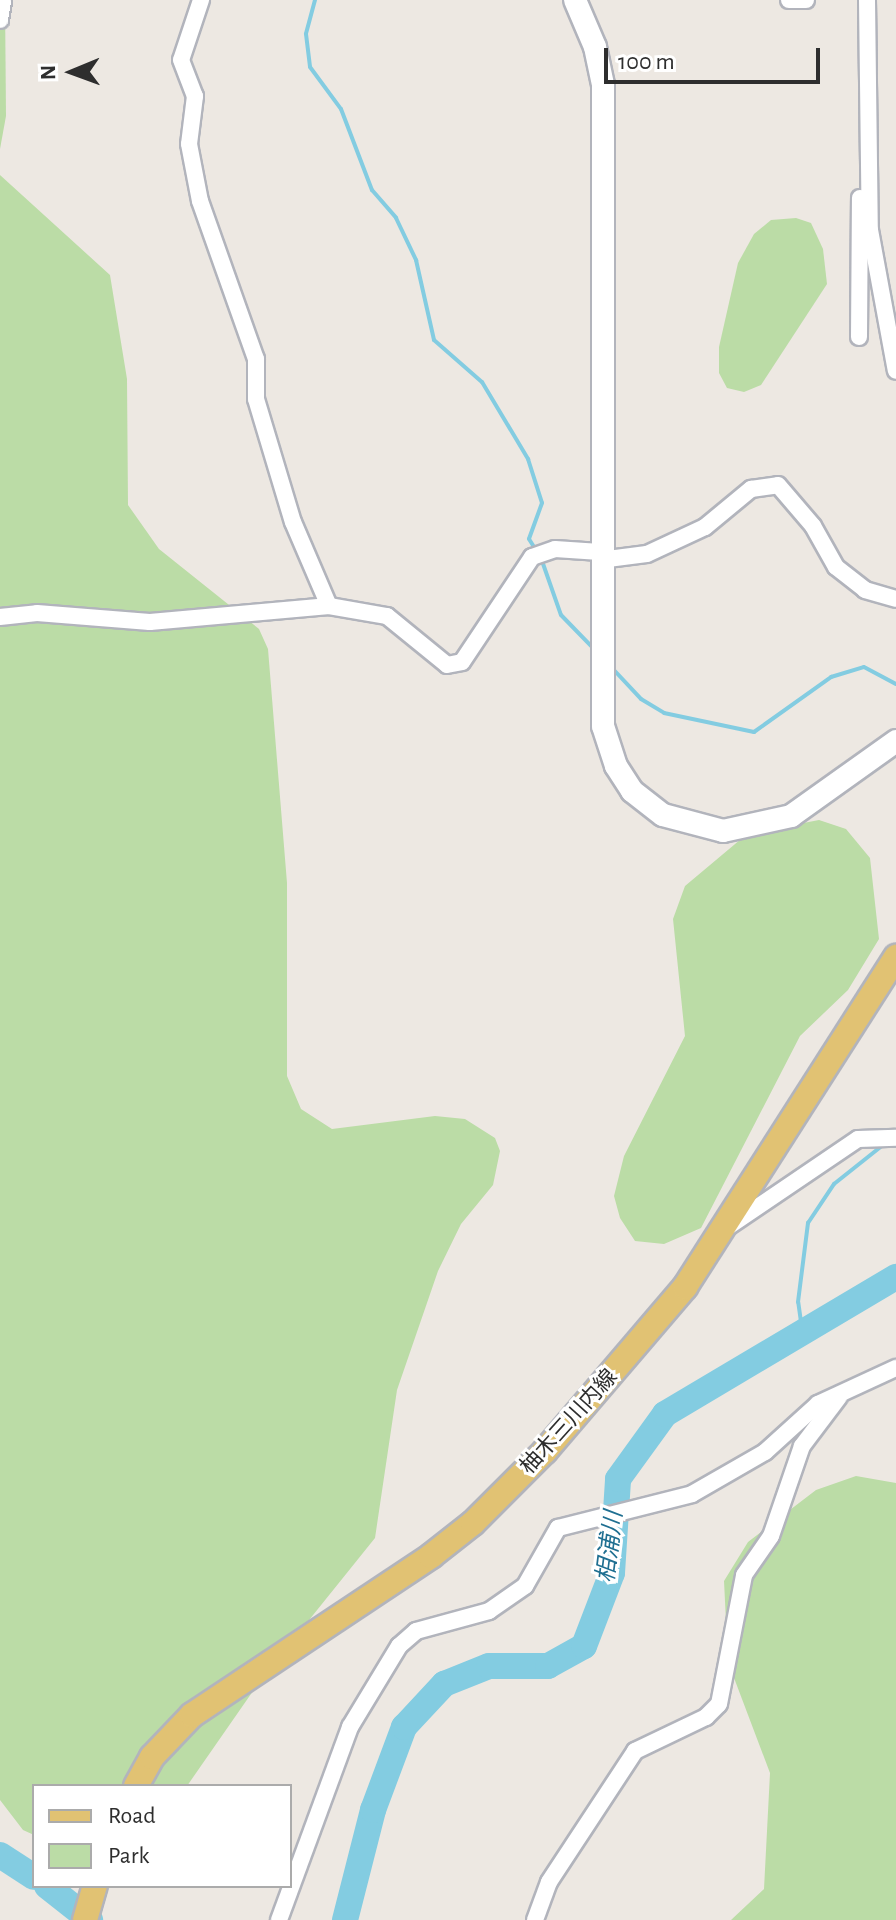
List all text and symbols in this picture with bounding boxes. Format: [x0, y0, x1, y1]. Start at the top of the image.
north arrow [32, 32, 112, 112]
scale bar [608, 32, 824, 82]
text: 100 m [618, 50, 675, 74]
text: N [37, 65, 59, 80]
street label: 柚木三川内線 [515, 1364, 623, 1480]
water label: 相浦川 [592, 1510, 630, 1584]
legend [32, 1784, 292, 1888]
text: Road [108, 1804, 156, 1828]
text: Park [108, 1844, 149, 1868]

